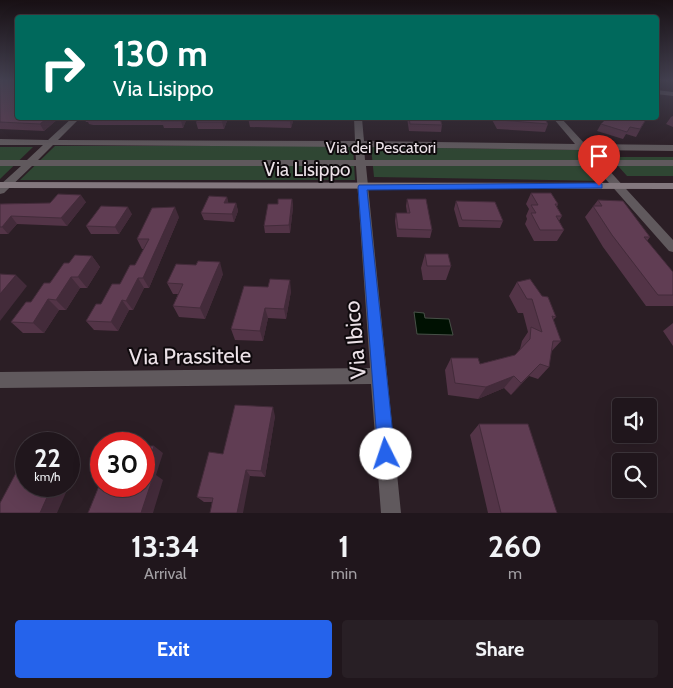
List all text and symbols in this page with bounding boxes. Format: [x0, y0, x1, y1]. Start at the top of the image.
text: 130 m [113, 32, 208, 75]
icon: right [30, 35, 95, 100]
text: Via Lisippo [113, 75, 214, 102]
pin [578, 135, 620, 186]
street label: Via dei Pescatori [326, 138, 436, 157]
icon: arrive [585, 142, 613, 170]
street label: Via Lisippo [264, 158, 350, 181]
street label: Via Ibico [338, 300, 372, 380]
street label: Via Prassitele [129, 341, 251, 371]
map controls [612, 398, 657, 498]
button: sound [612, 398, 657, 443]
position arrow [359, 427, 411, 479]
speed limit sign: 30 [90, 432, 155, 497]
text: 22 [34, 443, 61, 473]
button: search [612, 453, 657, 498]
text: km/h [34, 469, 61, 484]
text: 13:34 [131, 528, 200, 565]
text: 1 [338, 528, 349, 565]
text: 260 [488, 528, 542, 565]
text: Arrival [144, 564, 187, 583]
text: min [331, 564, 357, 583]
text: m [508, 564, 522, 583]
button: Exit [15, 620, 332, 678]
button: Share [342, 620, 658, 678]

